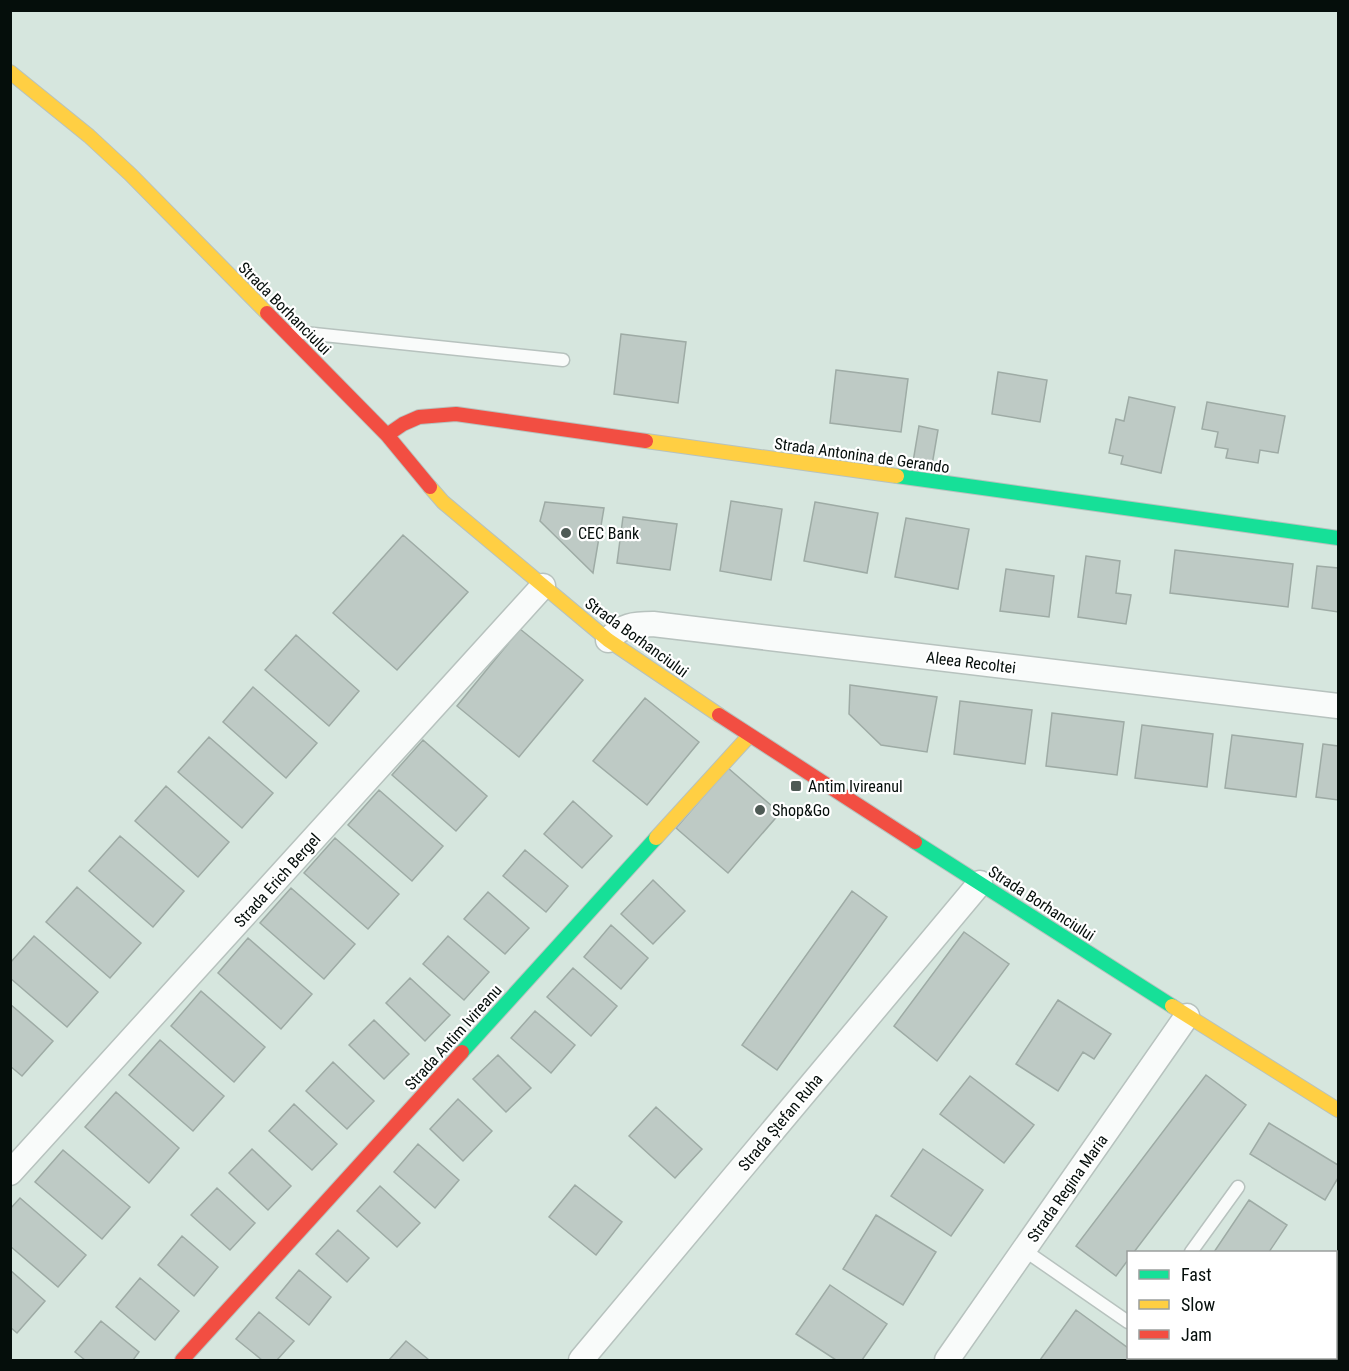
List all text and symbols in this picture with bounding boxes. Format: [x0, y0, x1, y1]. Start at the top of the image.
street label: Strada Borhanciului [234, 258, 335, 359]
street label: Strada Antonina de Gerando [773, 434, 951, 477]
place label: CEC Bank [578, 524, 640, 543]
marker: CEC Bank [559, 526, 573, 540]
street label: Strada Borhanciului [581, 594, 692, 681]
street label: Aleea Recoltei [925, 648, 1017, 677]
place label: Antim Ivireanul [808, 777, 903, 796]
marker: Antim Ivireanul [789, 779, 803, 793]
place label: Shop&Go [772, 801, 830, 820]
marker: Shop&Go [753, 803, 767, 817]
street label: Strada Erich Bergel [230, 829, 325, 931]
street label: Strada Borhanciului [985, 862, 1099, 945]
street label: Strada Antim Ivireanu [401, 981, 506, 1094]
street label: Strada Ștefan Ruha [734, 1070, 827, 1175]
street label: Strada Regina Maria [1023, 1131, 1112, 1246]
legend [1127, 1251, 1337, 1359]
text: Fast [1181, 1264, 1212, 1285]
text: Slow [1181, 1294, 1216, 1315]
text: Jam [1181, 1324, 1212, 1345]

